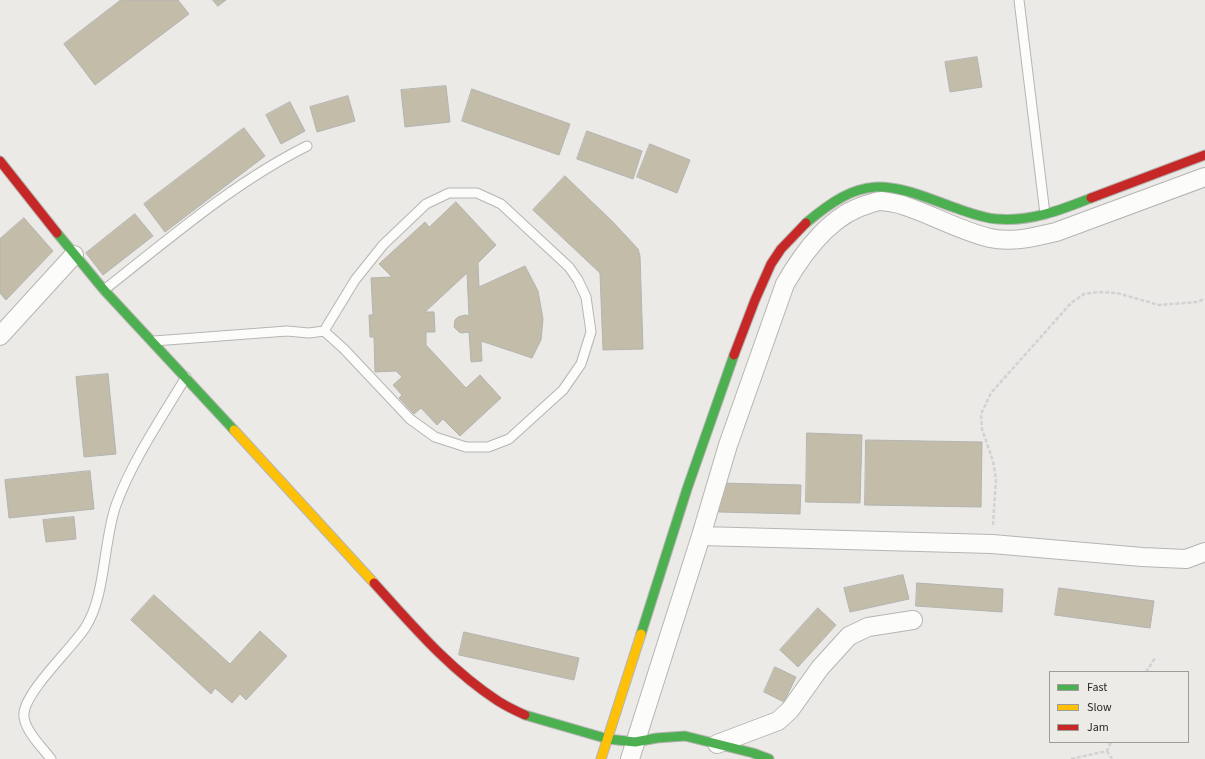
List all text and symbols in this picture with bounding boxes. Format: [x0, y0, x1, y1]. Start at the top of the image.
legend [1049, 671, 1189, 743]
text: Fast [1087, 679, 1107, 696]
text: Slow [1087, 699, 1112, 716]
text: Jam [1087, 719, 1109, 736]

